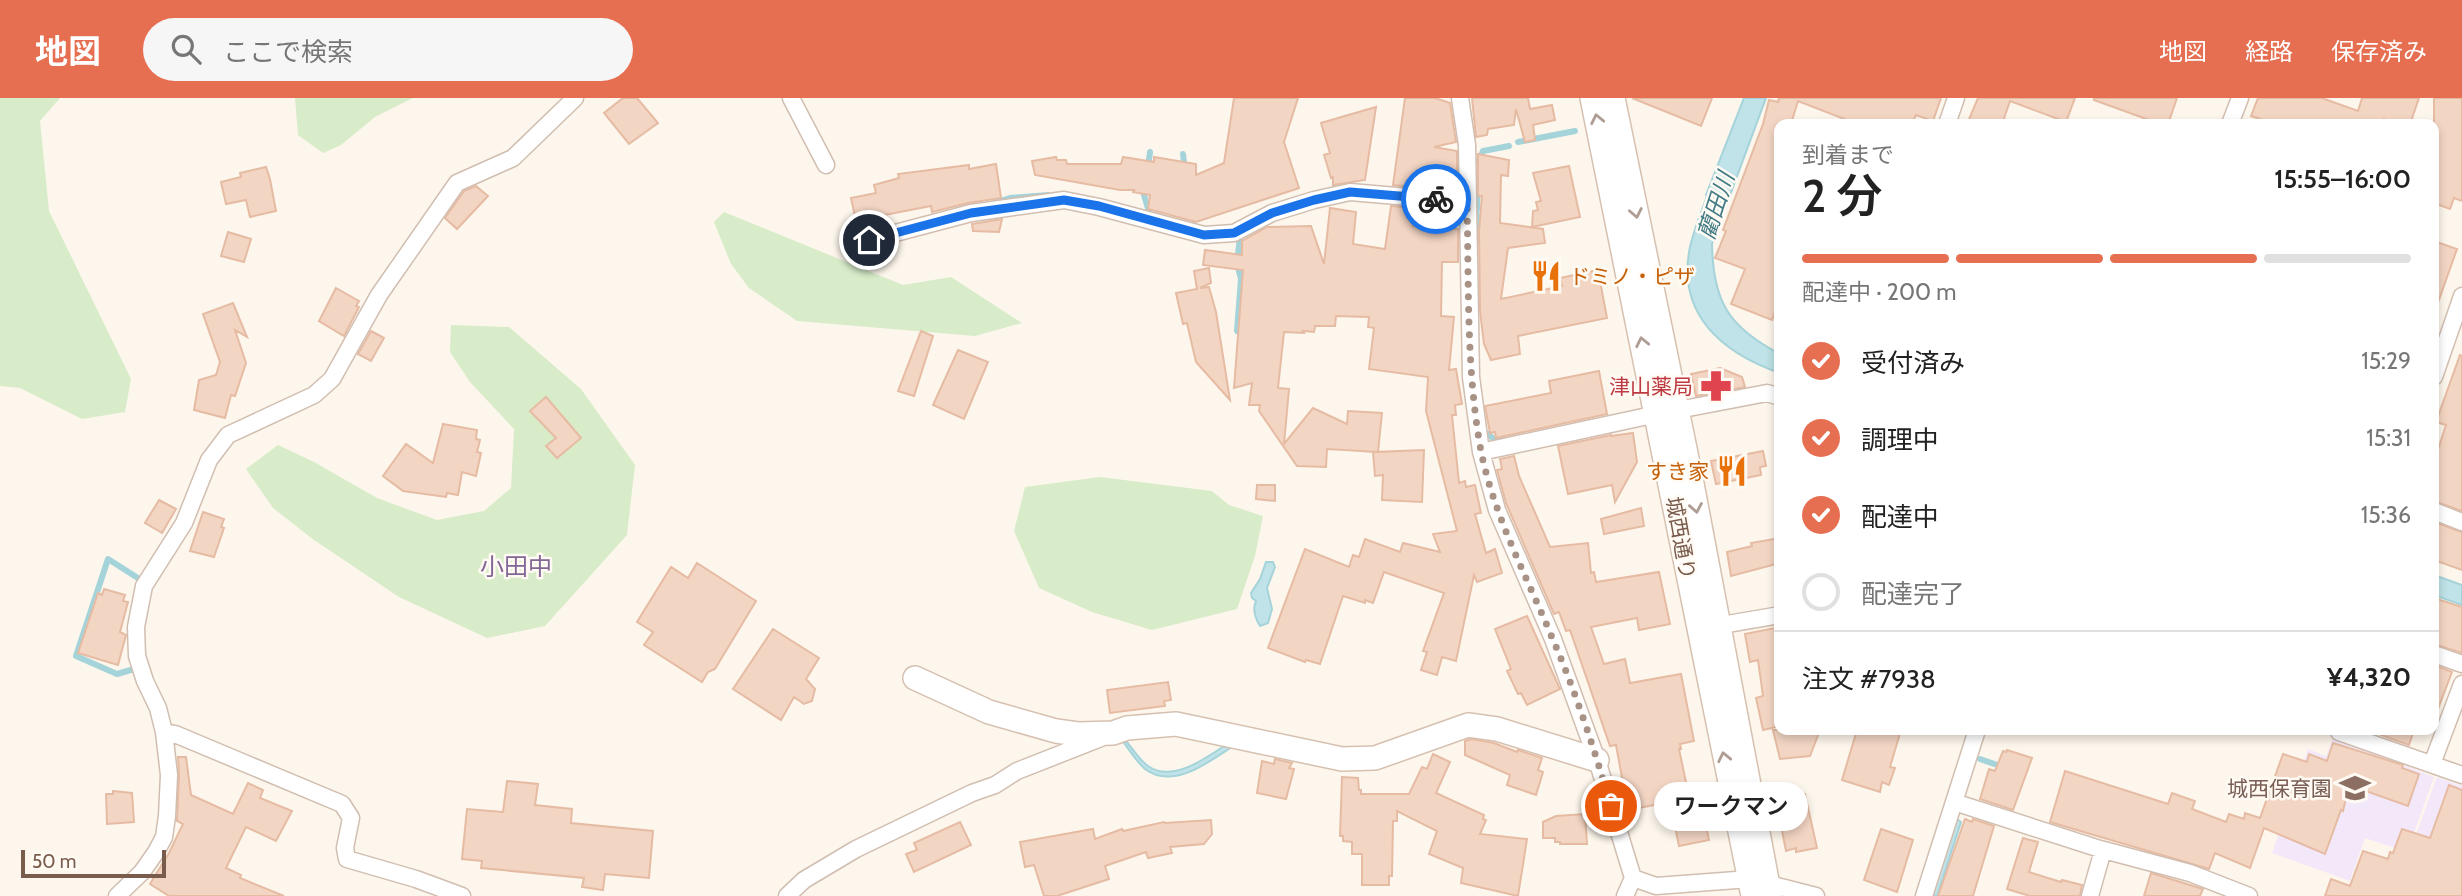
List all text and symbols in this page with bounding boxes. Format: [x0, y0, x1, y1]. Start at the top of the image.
search box [143, 18, 633, 81]
icon: search [167, 30, 205, 68]
text: 地図 [35, 31, 101, 71]
text: ここで検索 [223, 36, 353, 68]
text: 地図 [2159, 37, 2207, 66]
text: 経路 [2245, 37, 2293, 66]
text: 保存済み [2331, 37, 2427, 66]
one-way arrow [1590, 113, 1605, 125]
text: 到着まで [1802, 141, 1894, 169]
text: 15:55–16:00 [2274, 163, 2411, 195]
courier [1401, 164, 1471, 234]
water label: 藺田川 [1692, 166, 1741, 243]
text: 2 分 [1802, 168, 1883, 224]
icon: bike [1417, 180, 1455, 218]
one-way arrow [1628, 207, 1643, 219]
pin [839, 210, 899, 270]
icon: home [850, 221, 888, 259]
restaurant icon: ドミノ・ピザ [1529, 259, 1563, 293]
place label: ドミノ・ピザ [1569, 264, 1695, 289]
text: 配達中 · 200 m [1802, 278, 1956, 306]
one-way arrow [1635, 336, 1650, 348]
icon: check [1802, 342, 1840, 380]
text: 受付済み [1861, 347, 1965, 379]
text: 15:29 [2361, 347, 2411, 375]
pharmacy icon: 津山薬局 [1699, 369, 1733, 403]
place label: 津山薬局 [1609, 374, 1693, 399]
icon: check [1802, 419, 1840, 457]
text: 調理中 [1861, 424, 1939, 456]
text: 15:31 [2366, 424, 2411, 452]
restaurant icon: すき家 [1715, 454, 1749, 488]
place label: すき家 [1646, 459, 1709, 484]
street label: 城西通り [1661, 494, 1701, 582]
icon: check [1802, 496, 1840, 534]
text: 配達中 [1861, 501, 1939, 533]
text: 15:36 [2361, 501, 2411, 529]
one-way arrow [1688, 502, 1703, 514]
district label: 小田中 [480, 552, 552, 581]
text: 配達完了 [1861, 578, 1965, 610]
text: ¥4,320 [2327, 661, 2411, 693]
text: 注文 #7938 [1802, 663, 1936, 695]
one-way arrow [1718, 751, 1733, 763]
school or university icon: 城西保育園 [2338, 771, 2372, 805]
pin [1581, 776, 1641, 836]
place label: 城西保育園 [2227, 776, 2332, 801]
callout: ワークマン [1653, 782, 1807, 830]
icon: bag [1592, 787, 1630, 825]
text: ワークマン [1674, 792, 1789, 820]
scale bar [21, 847, 166, 879]
text: 50 m [32, 850, 76, 873]

